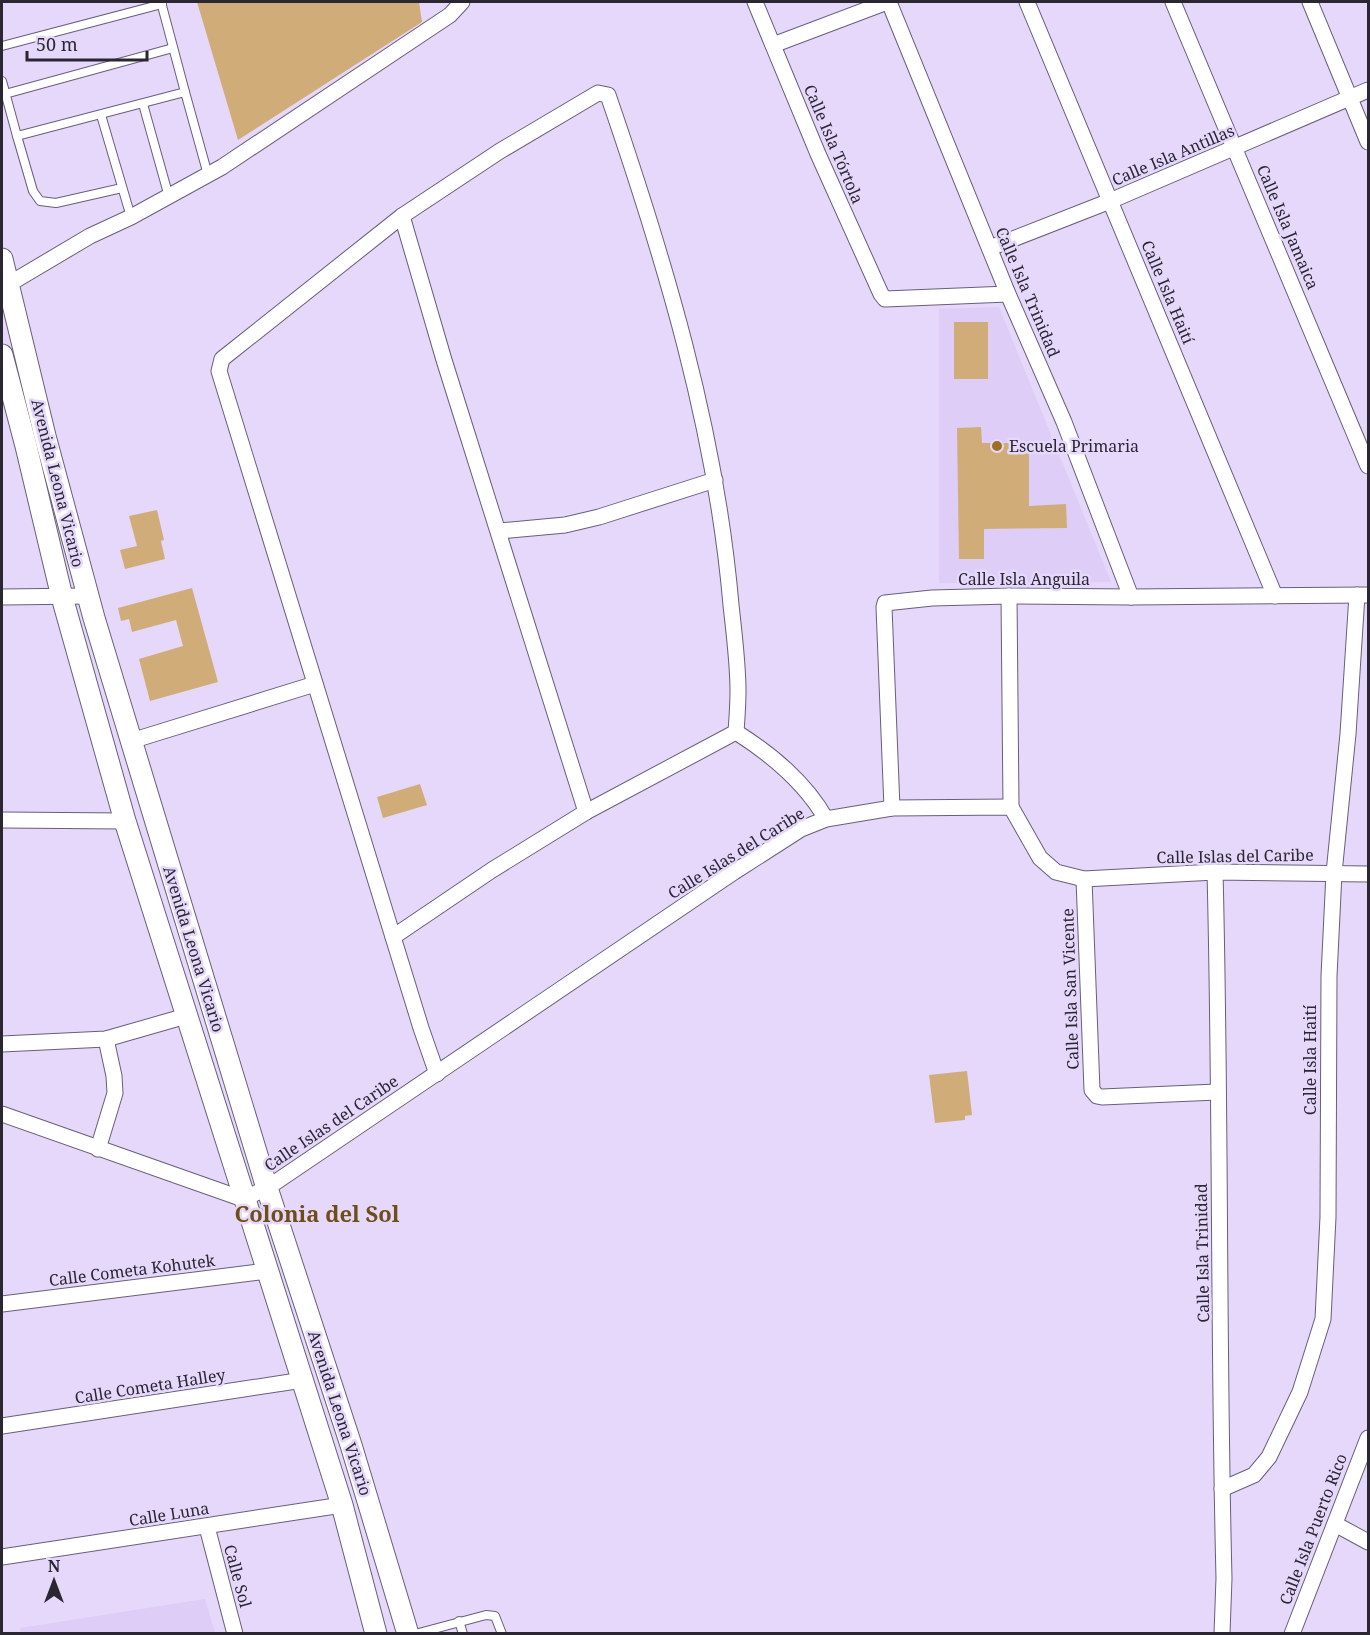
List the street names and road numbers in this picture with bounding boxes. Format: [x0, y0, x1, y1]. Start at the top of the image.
street label: Calle Isla Tórtola [799, 81, 869, 207]
street label: Calle Isla Antillas [1108, 119, 1238, 191]
street label: Calle Isla Jamaica [1252, 161, 1324, 293]
street label: Calle Isla Trinidad [991, 224, 1065, 361]
street label: Calle Isla Haití [1136, 237, 1200, 347]
street label: Avenida Leona Vicario [26, 397, 90, 569]
street label: Calle Isla Anguila [958, 568, 1090, 590]
street label: Calle Islas del Caribe [663, 802, 809, 904]
street label: Calle Islas del Caribe [1156, 844, 1314, 868]
street label: Avenida Leona Vicario [158, 863, 230, 1035]
street label: Calle Isla San Vicente [1056, 908, 1084, 1070]
street label: Calle Isla Haití [1299, 1005, 1321, 1115]
street label: Calle Islas del Caribe [260, 1070, 402, 1176]
street label: Calle Isla Trinidad [1190, 1183, 1214, 1323]
street label: Calle Cometa Kohutek [48, 1249, 217, 1291]
street label: Avenida Leona Vicario [303, 1328, 377, 1498]
street label: Calle Cometa Halley [73, 1363, 228, 1409]
street label: Calle Isla Puerto Rico [1274, 1450, 1352, 1608]
street label: Calle Luna [127, 1497, 211, 1531]
street label: Calle Sol [219, 1542, 257, 1610]

